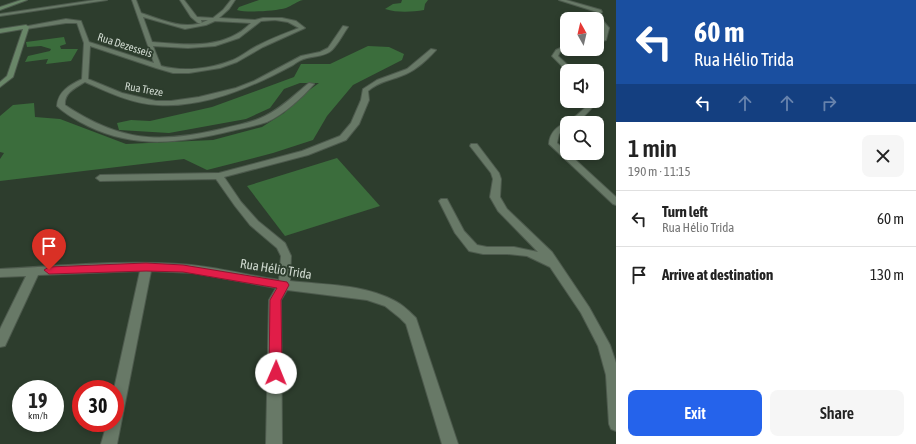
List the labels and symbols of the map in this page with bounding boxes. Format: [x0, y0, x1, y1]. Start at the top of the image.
north arrow [560, 12, 604, 56]
street label: Rua Dezesseis [96, 31, 154, 59]
street label: Rua Treze [124, 80, 164, 98]
pin [32, 229, 66, 270]
street label: Rua Hélio Trida [239, 256, 313, 282]
position arrow [255, 352, 297, 394]
speed limit sign: 30 [72, 380, 124, 432]

